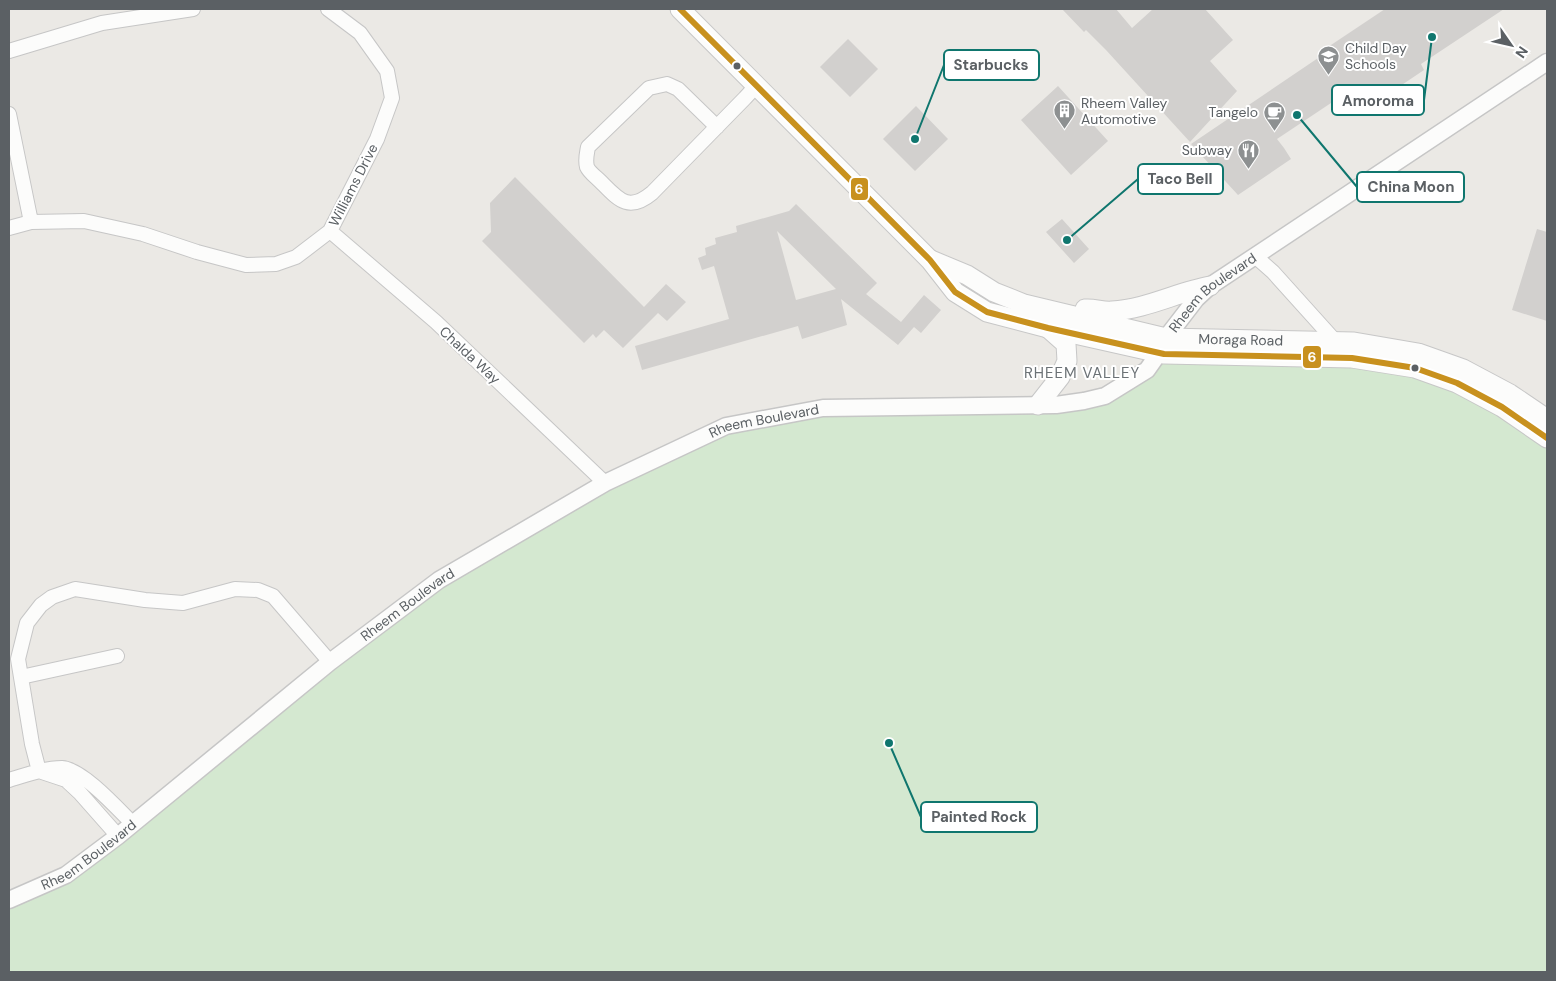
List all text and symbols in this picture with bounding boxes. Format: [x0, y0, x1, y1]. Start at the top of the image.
north arrow [1486, 20, 1536, 70]
place label: Child Day Schools [1345, 39, 1407, 73]
text: N [1511, 43, 1532, 62]
school or university icon: Child Day Schools [1317, 44, 1341, 75]
callout: Starbucks [944, 50, 1039, 80]
text: Starbucks [954, 55, 1028, 75]
unlabelled marker [732, 61, 742, 71]
callout: Amoroma [1332, 85, 1424, 115]
text: Amoroma [1342, 91, 1414, 111]
place label: Rheem Valley Automotive [1081, 94, 1168, 128]
building icon: Rheem Valley Automotive [1053, 99, 1077, 130]
cafe icon: Tangelo [1262, 100, 1286, 131]
place label: Tangelo [1209, 103, 1258, 121]
restaurant icon: Subway [1236, 138, 1260, 169]
street label: Williams Drive [324, 141, 382, 229]
place label: Subway [1182, 141, 1232, 159]
callout: Taco Bell [1138, 164, 1223, 194]
text: Taco Bell [1148, 169, 1212, 189]
callout: China Moon [1357, 172, 1464, 202]
line badge: 6 [850, 177, 869, 201]
text: China Moon [1368, 177, 1454, 197]
text: 6 [855, 180, 864, 198]
street label: Rheem Boulevard [1165, 249, 1260, 336]
street label: Chalda Way [436, 322, 504, 388]
street label: Moraga Road [1198, 330, 1283, 349]
line badge: 6 [1302, 345, 1322, 369]
text: 6 [1308, 348, 1317, 366]
district label: RHEEM VALLEY [1024, 363, 1140, 383]
unlabelled marker [1410, 363, 1420, 373]
street label: Rheem Boulevard [706, 400, 820, 442]
street label: Rheem Boulevard [357, 564, 458, 645]
callout: Painted Rock [921, 802, 1037, 832]
text: Painted Rock [931, 807, 1027, 827]
street label: Rheem Boulevard [38, 816, 140, 894]

